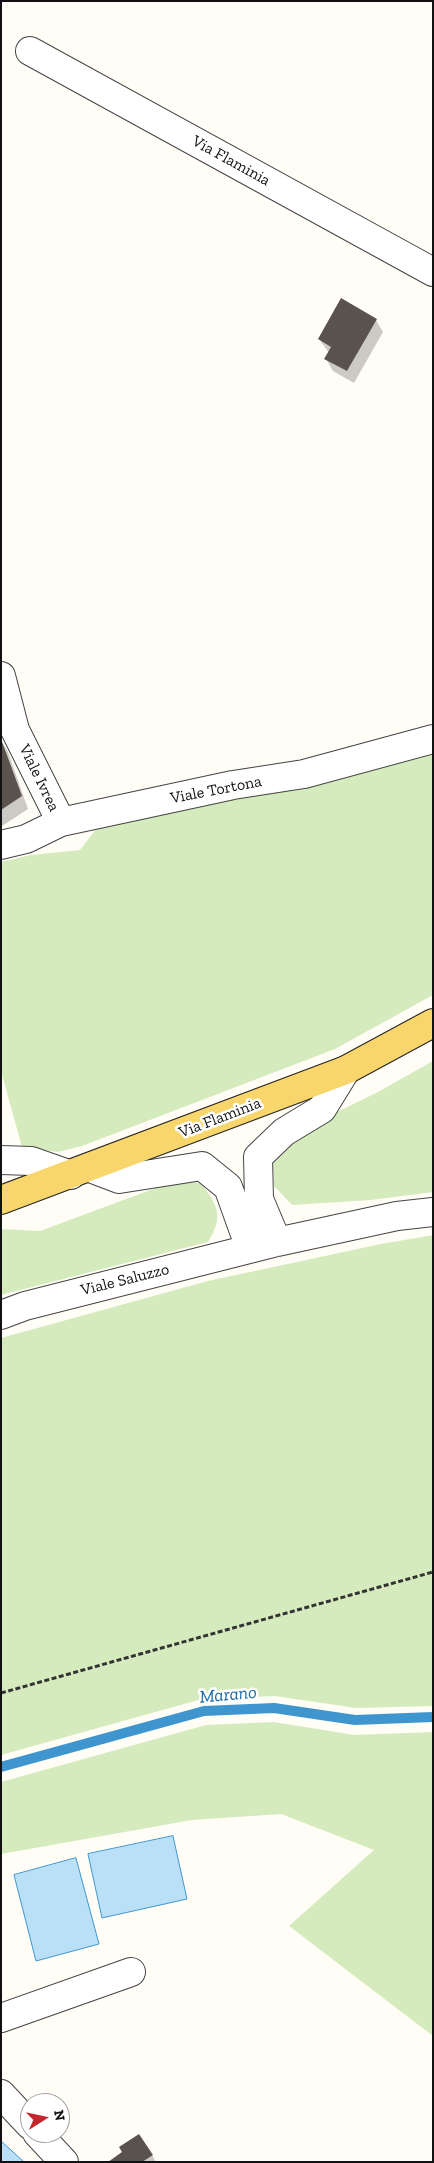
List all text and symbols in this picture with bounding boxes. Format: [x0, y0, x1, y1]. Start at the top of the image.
street label: Via Flaminia [189, 132, 273, 190]
street label: Viale Ivrea [15, 741, 63, 815]
street label: Viale Tortona [169, 772, 263, 808]
street label: Via Flaminia [176, 1094, 264, 1142]
street label: Viale Saluzzo [79, 1260, 171, 1300]
water label: Marano [198, 1682, 258, 1708]
north arrow [20, 2093, 70, 2143]
text: N [50, 2109, 69, 2122]

